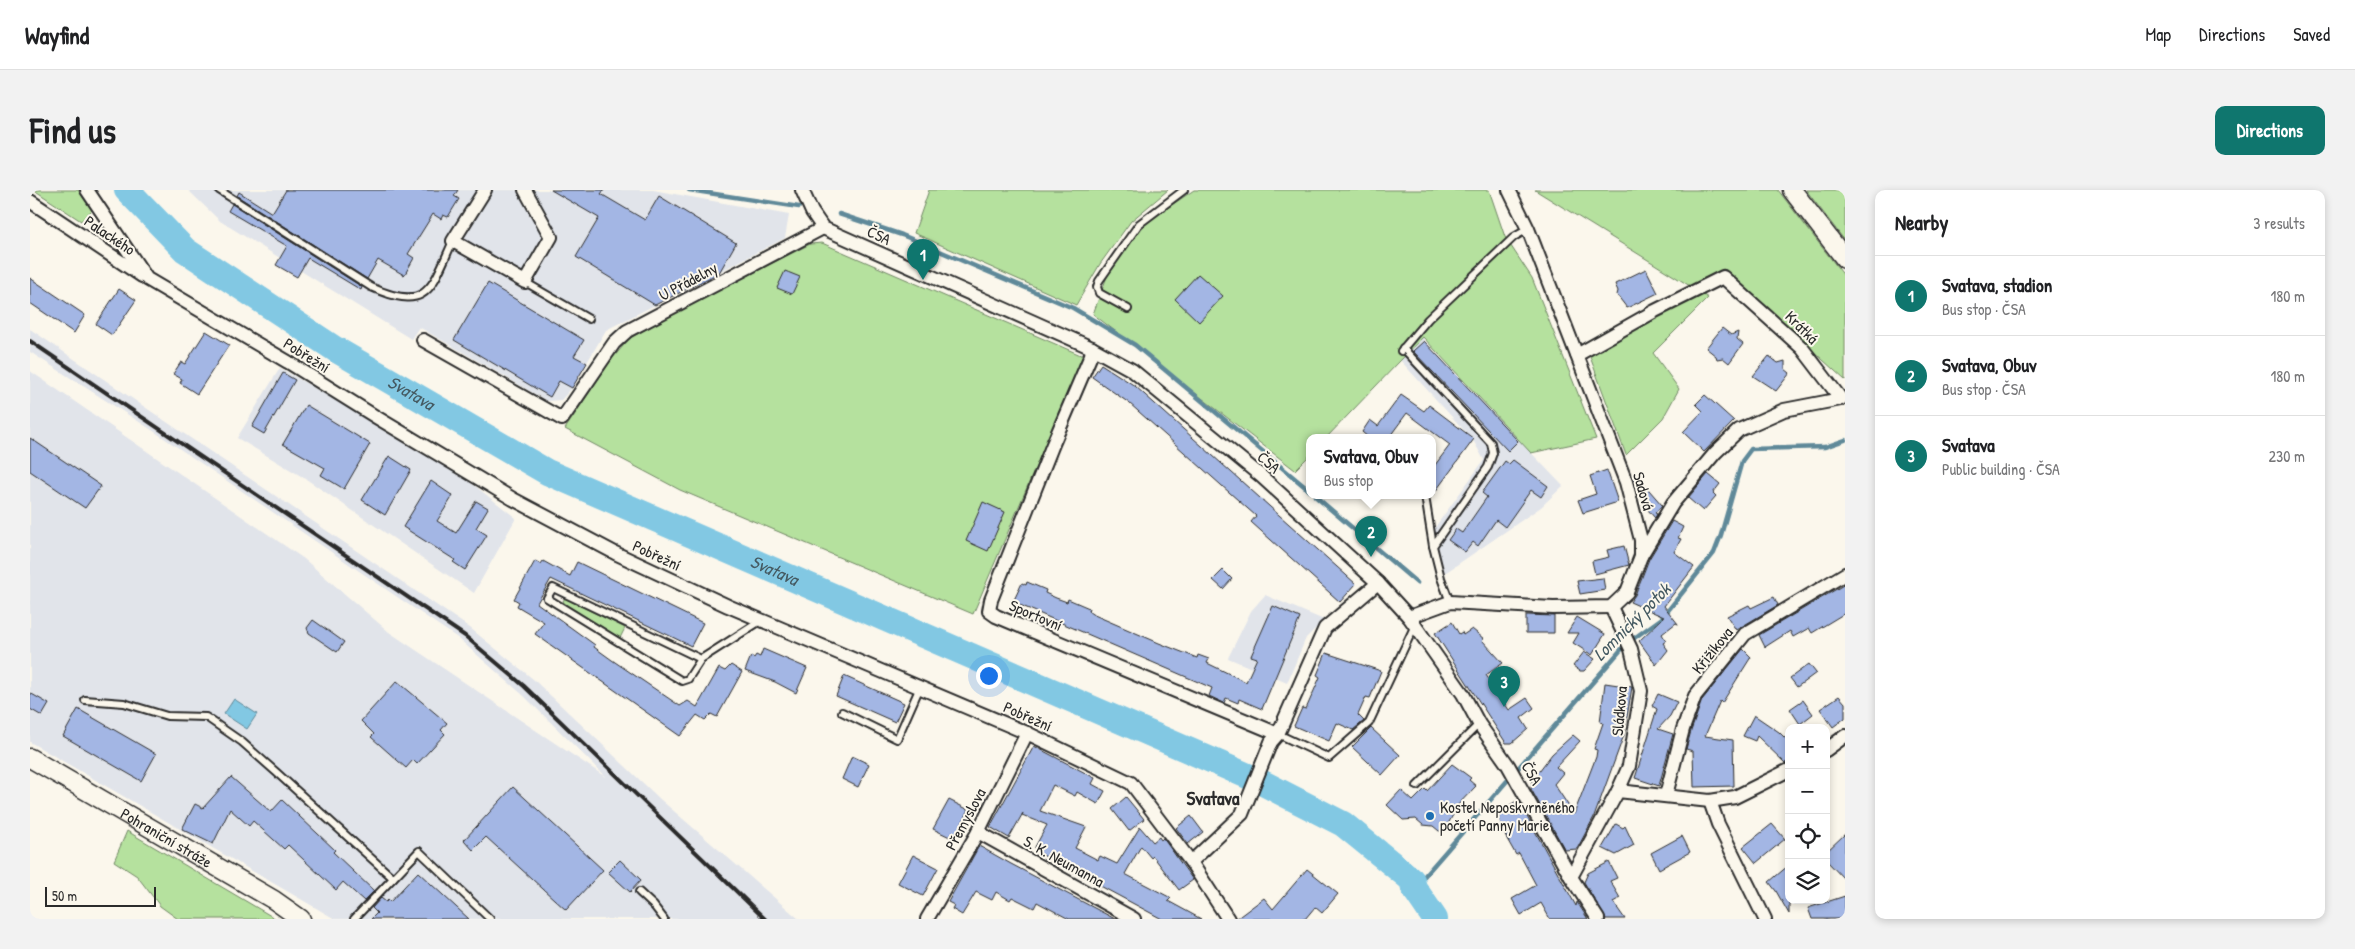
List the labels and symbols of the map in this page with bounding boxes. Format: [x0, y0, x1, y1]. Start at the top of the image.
street label: Palackého [80, 210, 140, 260]
street label: ČSA [864, 220, 895, 250]
pin: 1 [907, 239, 939, 280]
street label: U Přádelny [655, 256, 721, 306]
street label: Krátká [1780, 305, 1824, 349]
street label: Pobřežní [280, 332, 334, 378]
water label: Svatava [383, 369, 441, 417]
street label: ČSA [1253, 446, 1285, 478]
street label: Sadová [1628, 469, 1660, 513]
pin: 2 [1355, 516, 1387, 557]
street label: Pobřežní [629, 534, 685, 576]
water label: Svatava [747, 549, 804, 592]
water label: Lomnický potok [1587, 576, 1677, 666]
street label: Sportovní [1006, 594, 1066, 636]
street label: Křižíkova [1686, 622, 1738, 678]
your location [976, 663, 1002, 689]
pin: 3 [1488, 666, 1520, 707]
street label: Sládkova [1606, 685, 1632, 737]
street label: Pobřežní [1000, 696, 1056, 736]
street label: ČSA [1516, 757, 1548, 789]
street label: Přemyslova [939, 784, 991, 854]
district label: Svatava [1187, 785, 1240, 811]
place label: Kostel Neposkvrněného početí Panny Marie [1440, 796, 1575, 836]
street label: Pohraniční stráže [117, 802, 217, 873]
marker: Kostel Neposkvrněného početí Panny Marie [1424, 810, 1436, 822]
street label: S. K. Neumanna [1020, 830, 1108, 892]
scale bar [45, 884, 156, 907]

